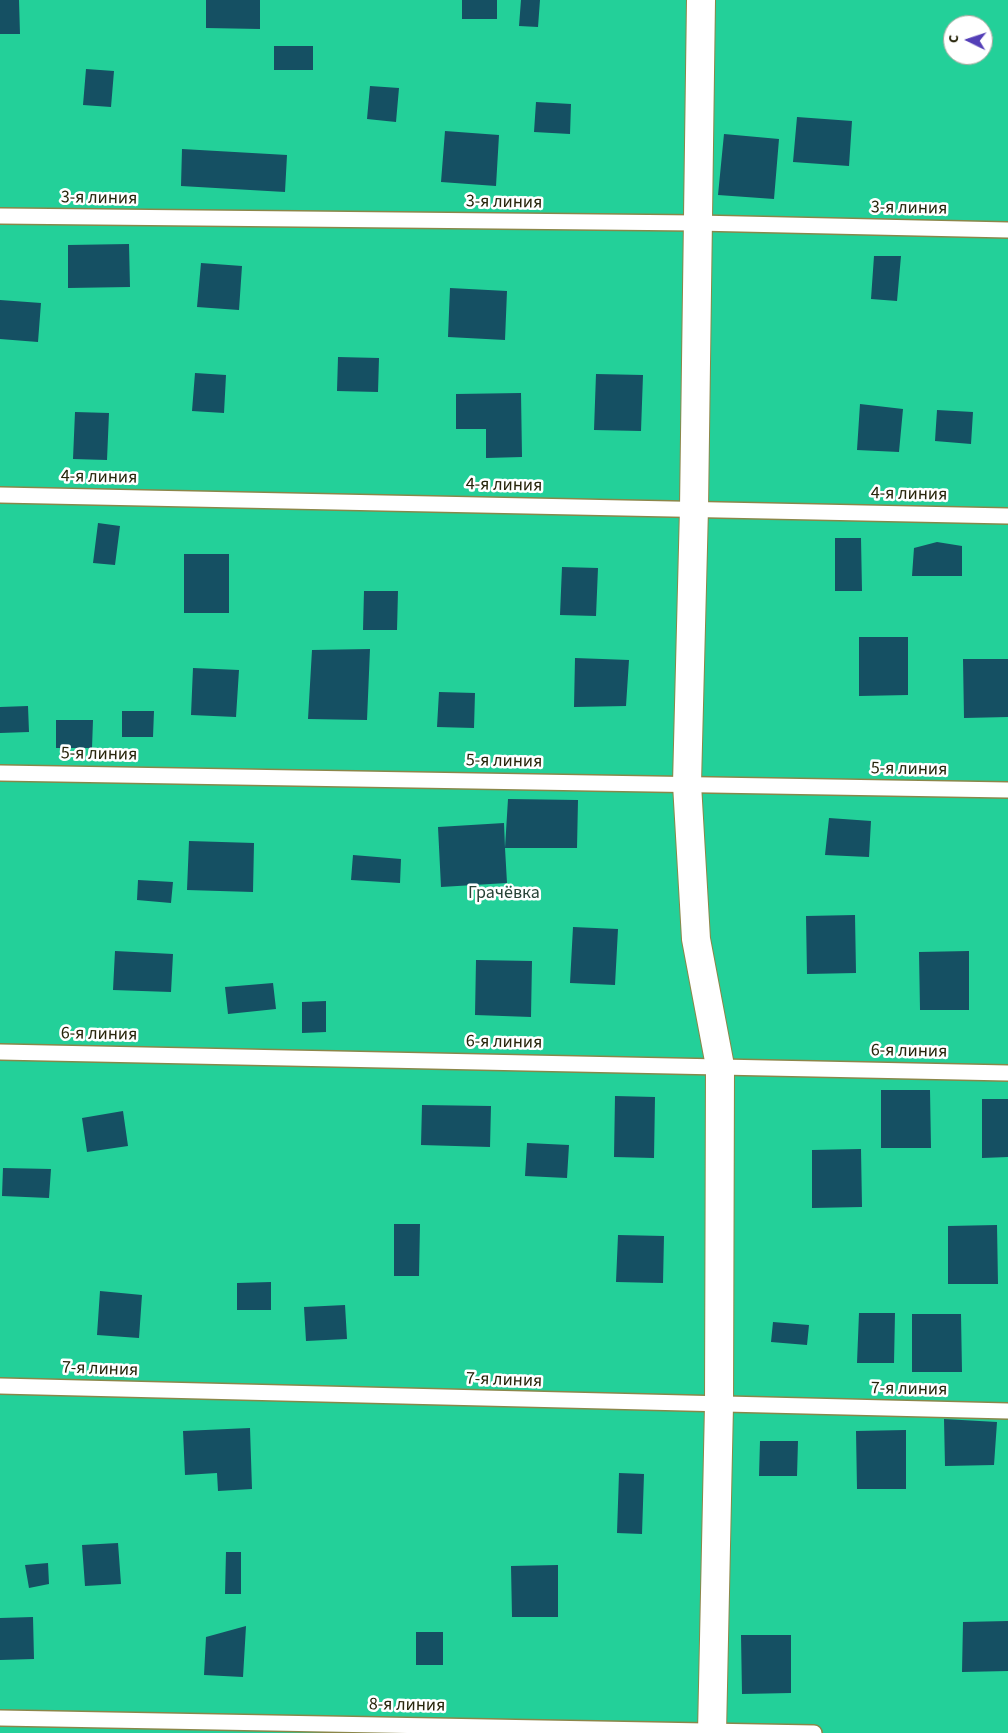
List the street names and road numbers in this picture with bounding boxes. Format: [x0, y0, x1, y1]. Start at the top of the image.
street label: 3-я линия [61, 188, 137, 210]
street label: 3-я линия [466, 192, 542, 214]
street label: 3-я линия [871, 198, 947, 220]
street label: 4-я линия [61, 467, 137, 489]
street label: 4-я линия [466, 475, 542, 497]
street label: 4-я линия [871, 484, 947, 506]
street label: 5-я линия [61, 744, 137, 766]
street label: 5-я линия [466, 751, 542, 773]
street label: 5-я линия [871, 759, 947, 781]
street label: 6-я линия [61, 1024, 137, 1046]
street label: 6-я линия [466, 1032, 542, 1054]
street label: 6-я линия [871, 1041, 947, 1063]
street label: 7-я линия [61, 1358, 139, 1382]
street label: 7-я линия [465, 1369, 543, 1393]
street label: 7-я линия [871, 1379, 947, 1401]
street label: 8-я линия [369, 1695, 445, 1717]

